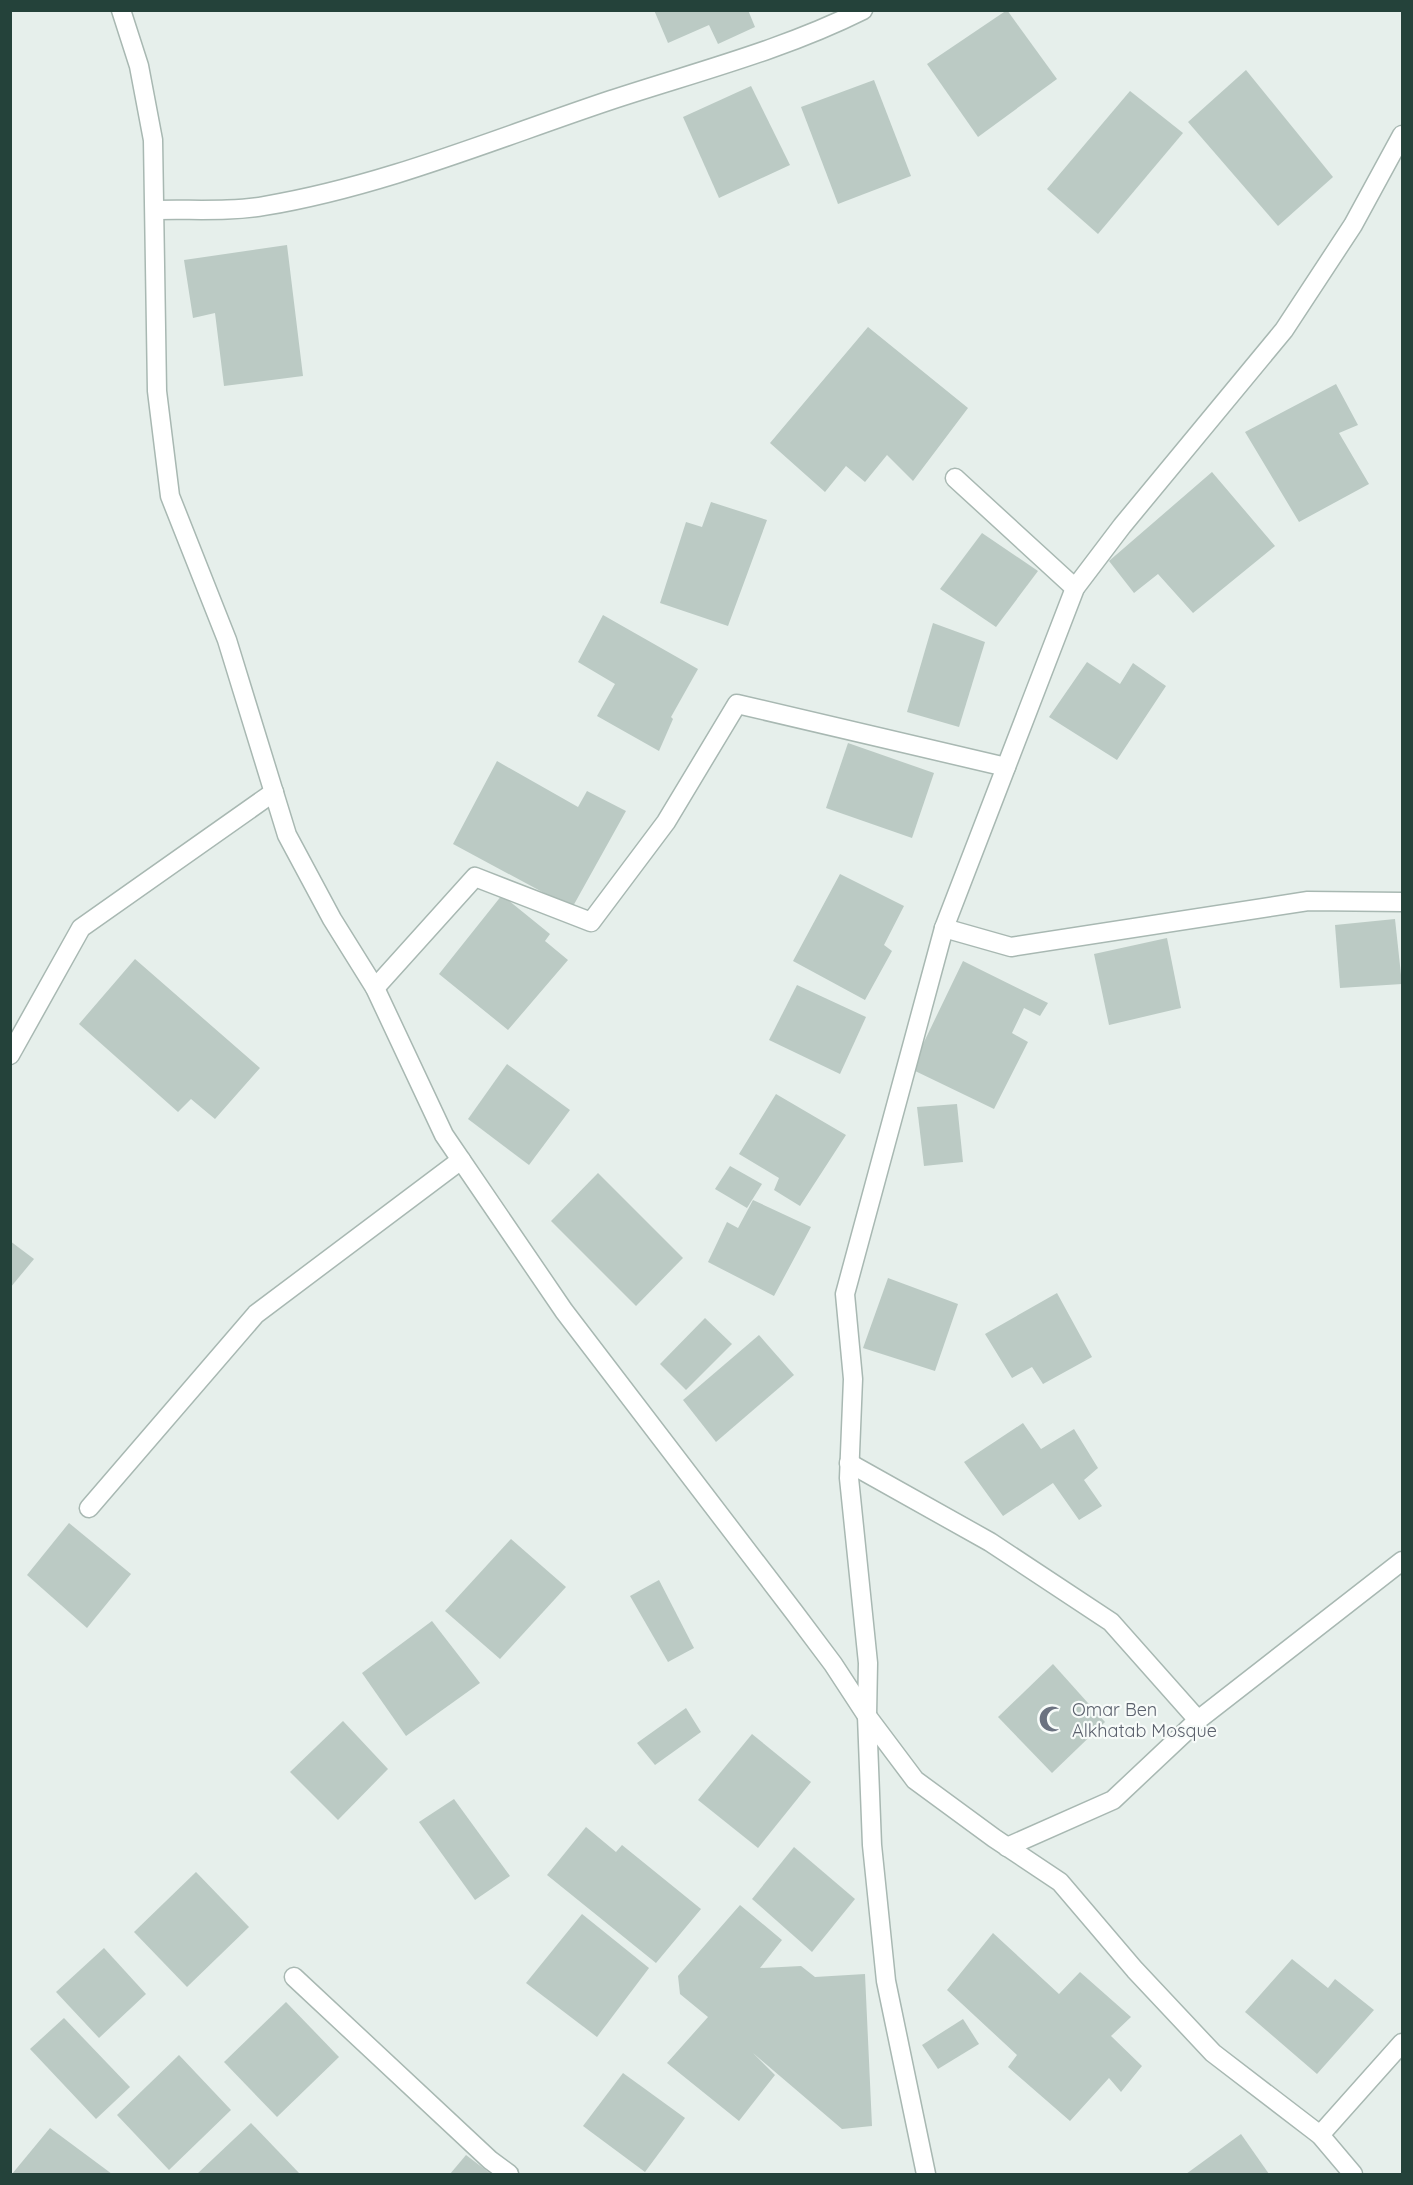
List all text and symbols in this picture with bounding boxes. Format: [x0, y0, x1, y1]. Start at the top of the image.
place label: Omar Ben Alkhatab Mosque [1072, 1698, 1217, 1742]
mosque icon: Omar Ben Alkhatab Mosque [1037, 1704, 1067, 1734]

